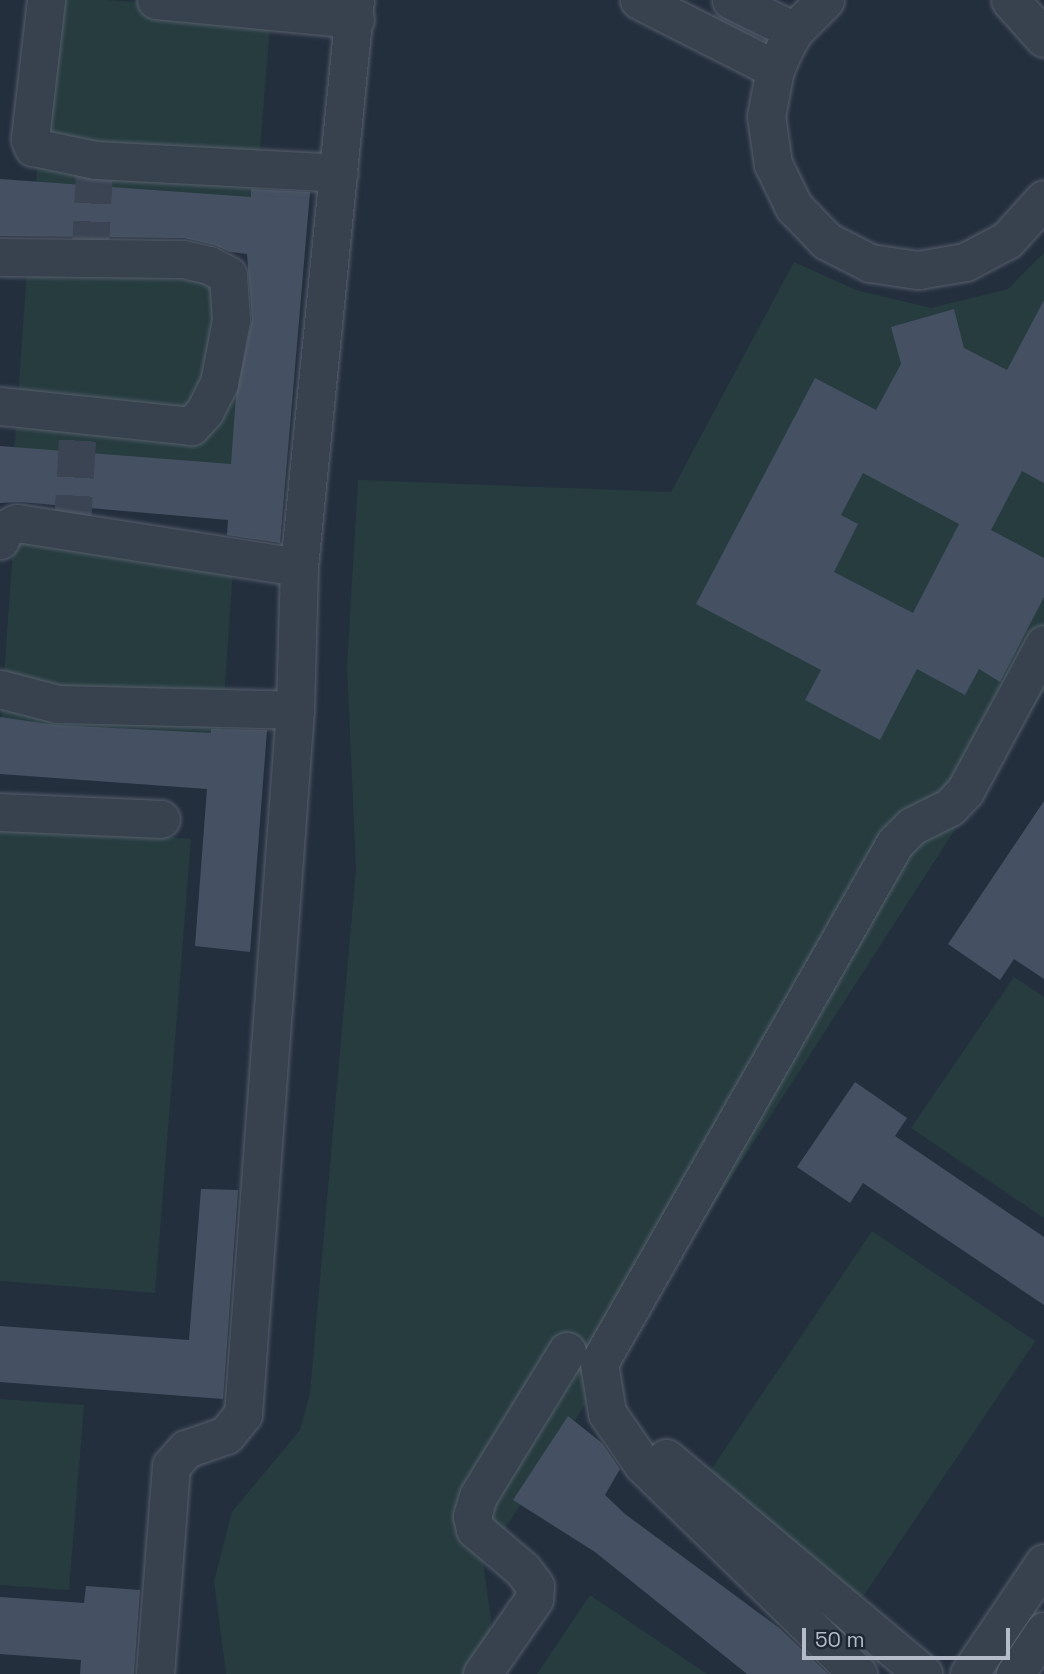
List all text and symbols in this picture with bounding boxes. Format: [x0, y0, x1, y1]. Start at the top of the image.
scale bar [806, 1614, 1014, 1658]
text: 50 m [815, 1626, 865, 1653]

